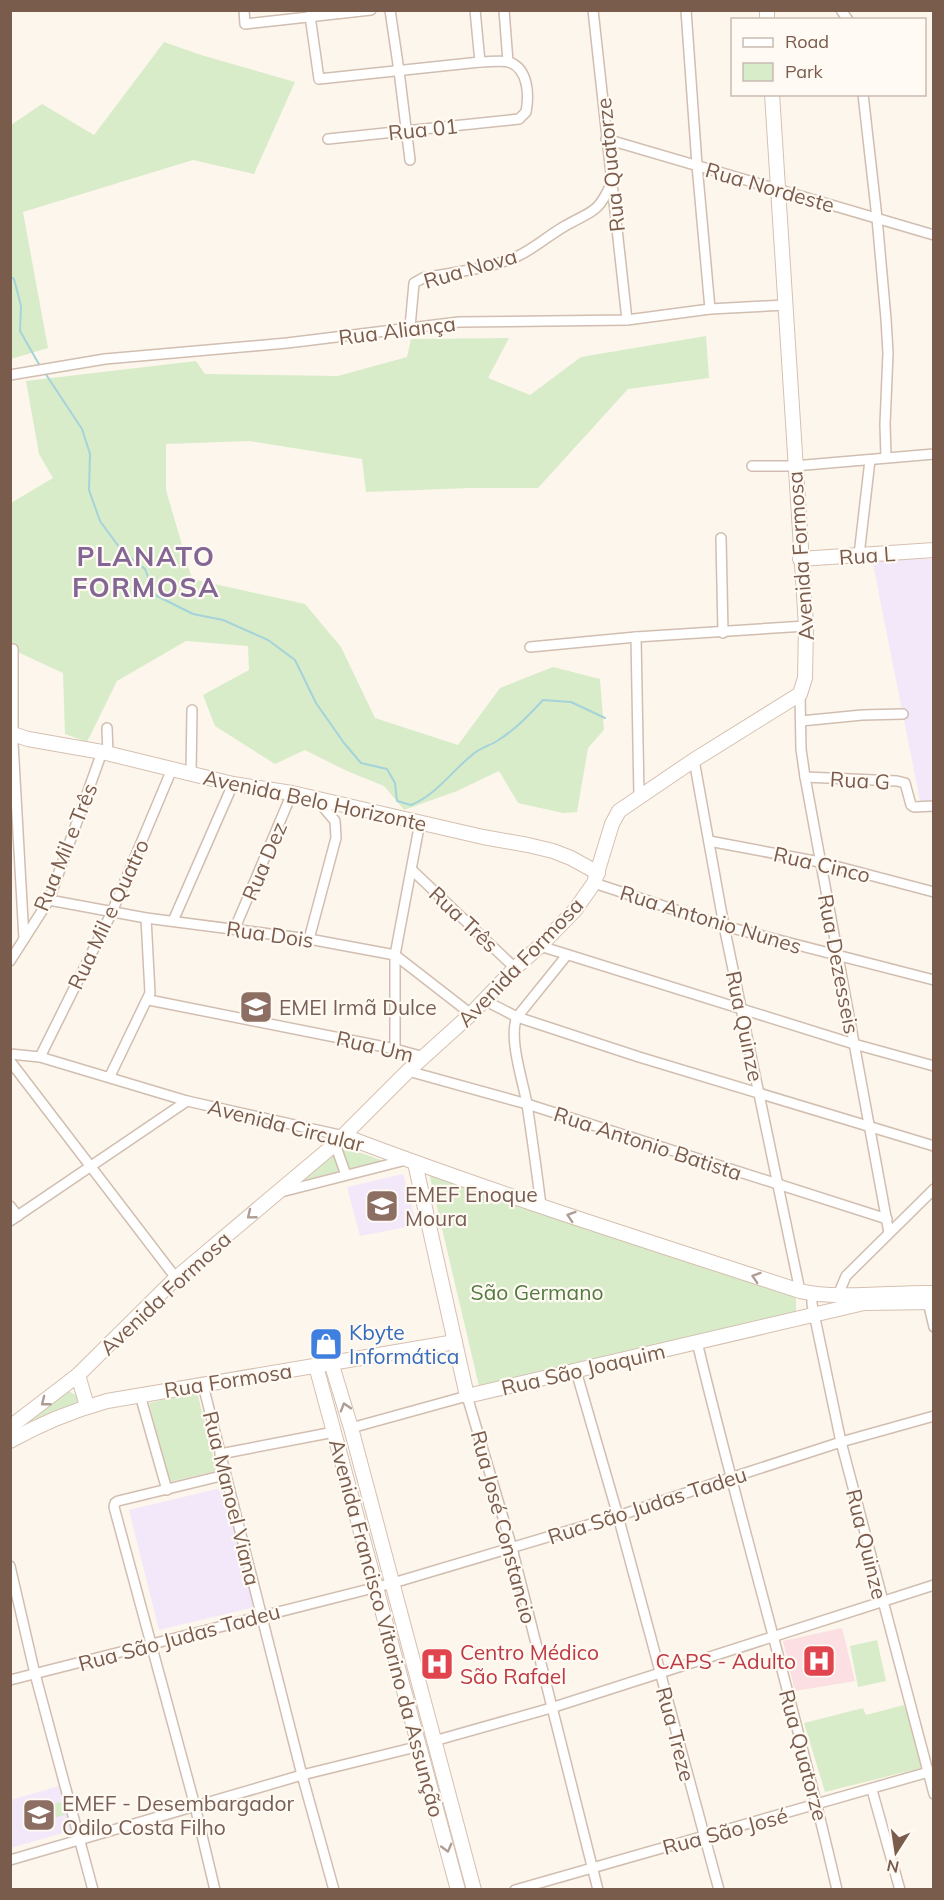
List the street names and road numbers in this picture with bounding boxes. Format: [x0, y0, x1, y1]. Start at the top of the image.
street label: Rua Quatorze [590, 97, 630, 233]
street label: Rua 01 [387, 112, 459, 146]
street label: Rua Nordeste [703, 156, 837, 218]
street label: Rua Nova [420, 242, 520, 294]
street label: Rua Aliança [337, 310, 457, 350]
street label: Avenida Formosa [781, 470, 819, 642]
street label: Rua L [838, 540, 896, 570]
street label: Avenida Belo Horizonte [201, 764, 429, 836]
street label: Rua G [829, 765, 891, 795]
street label: Rua Mil e Três [28, 779, 102, 915]
street label: Rua Dez [236, 818, 292, 904]
street label: Rua Mil e Quatro [62, 835, 154, 993]
street label: Rua Cinco [771, 840, 873, 888]
street label: Rua Antonio Nunes [617, 879, 805, 959]
street label: Rua Três [424, 880, 504, 958]
street label: Avenida Formosa [452, 892, 588, 1032]
street label: Rua Dezesseis [813, 892, 865, 1036]
street label: Rua Dois [225, 915, 315, 953]
street label: Rua Quinze [721, 968, 769, 1084]
street label: Rua Um [334, 1025, 416, 1067]
street label: Avenida Circular [205, 1093, 367, 1157]
street label: Rua Antonio Batista [551, 1100, 745, 1186]
street label: Avenida Formosa [94, 1226, 236, 1360]
street label: Rua São Joaquim [498, 1337, 668, 1401]
street label: Rua Formosa [162, 1357, 294, 1403]
street label: Rua Manoel Viana [198, 1408, 266, 1588]
street label: Rua José Constancio [466, 1428, 542, 1626]
street label: Avenida Francisco Vitorino da Assunção [324, 1436, 450, 1820]
street label: Rua São Judas Tadeu [544, 1461, 750, 1549]
street label: Rua Quinze [841, 1486, 893, 1602]
street label: Rua São Judas Tadeu [75, 1598, 283, 1676]
street label: Rua Treze [651, 1684, 701, 1784]
street label: Rua Quatorze [774, 1687, 834, 1823]
street label: Rua São José [660, 1802, 790, 1860]

